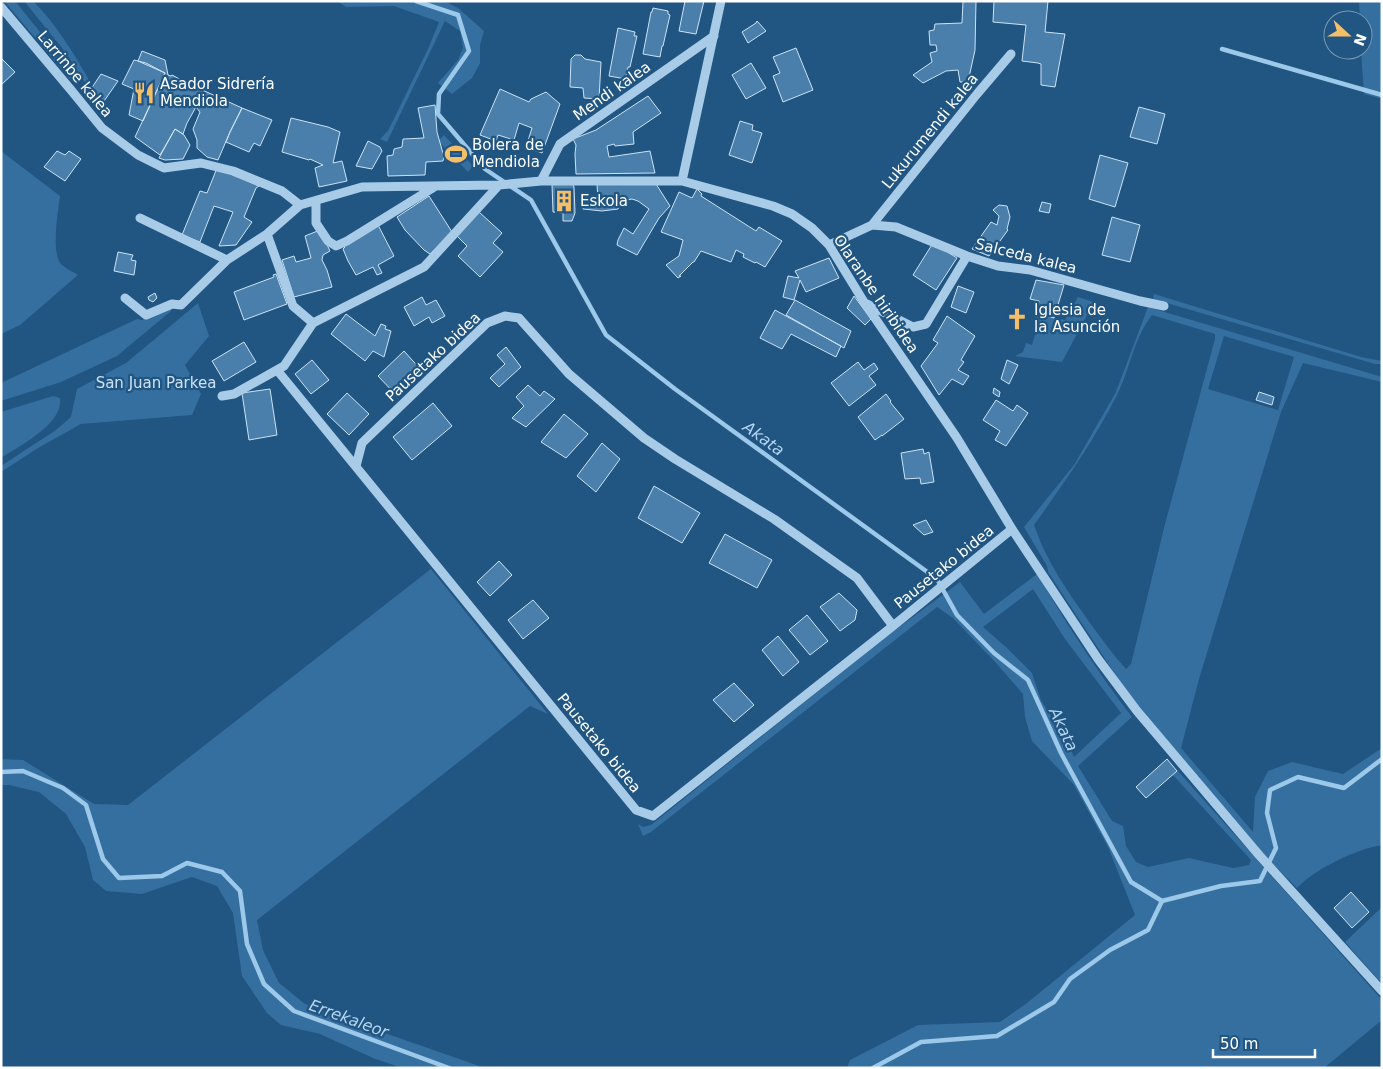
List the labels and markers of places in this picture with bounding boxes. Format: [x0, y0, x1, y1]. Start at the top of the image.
place label: Asador Sidrería Mendiola [160, 75, 275, 110]
restaurant icon: Asador Sidrería Mendiola [131, 80, 157, 106]
place label: Bolera de Mendiola [472, 136, 544, 171]
sports icon: Bolera de Mendiola [443, 141, 469, 167]
building icon: Eskola [551, 188, 577, 214]
place label: Eskola [580, 192, 628, 210]
place label: Iglesia de la Asunción [1034, 301, 1120, 336]
church icon: Iglesia de la Asunción [1004, 306, 1030, 332]

